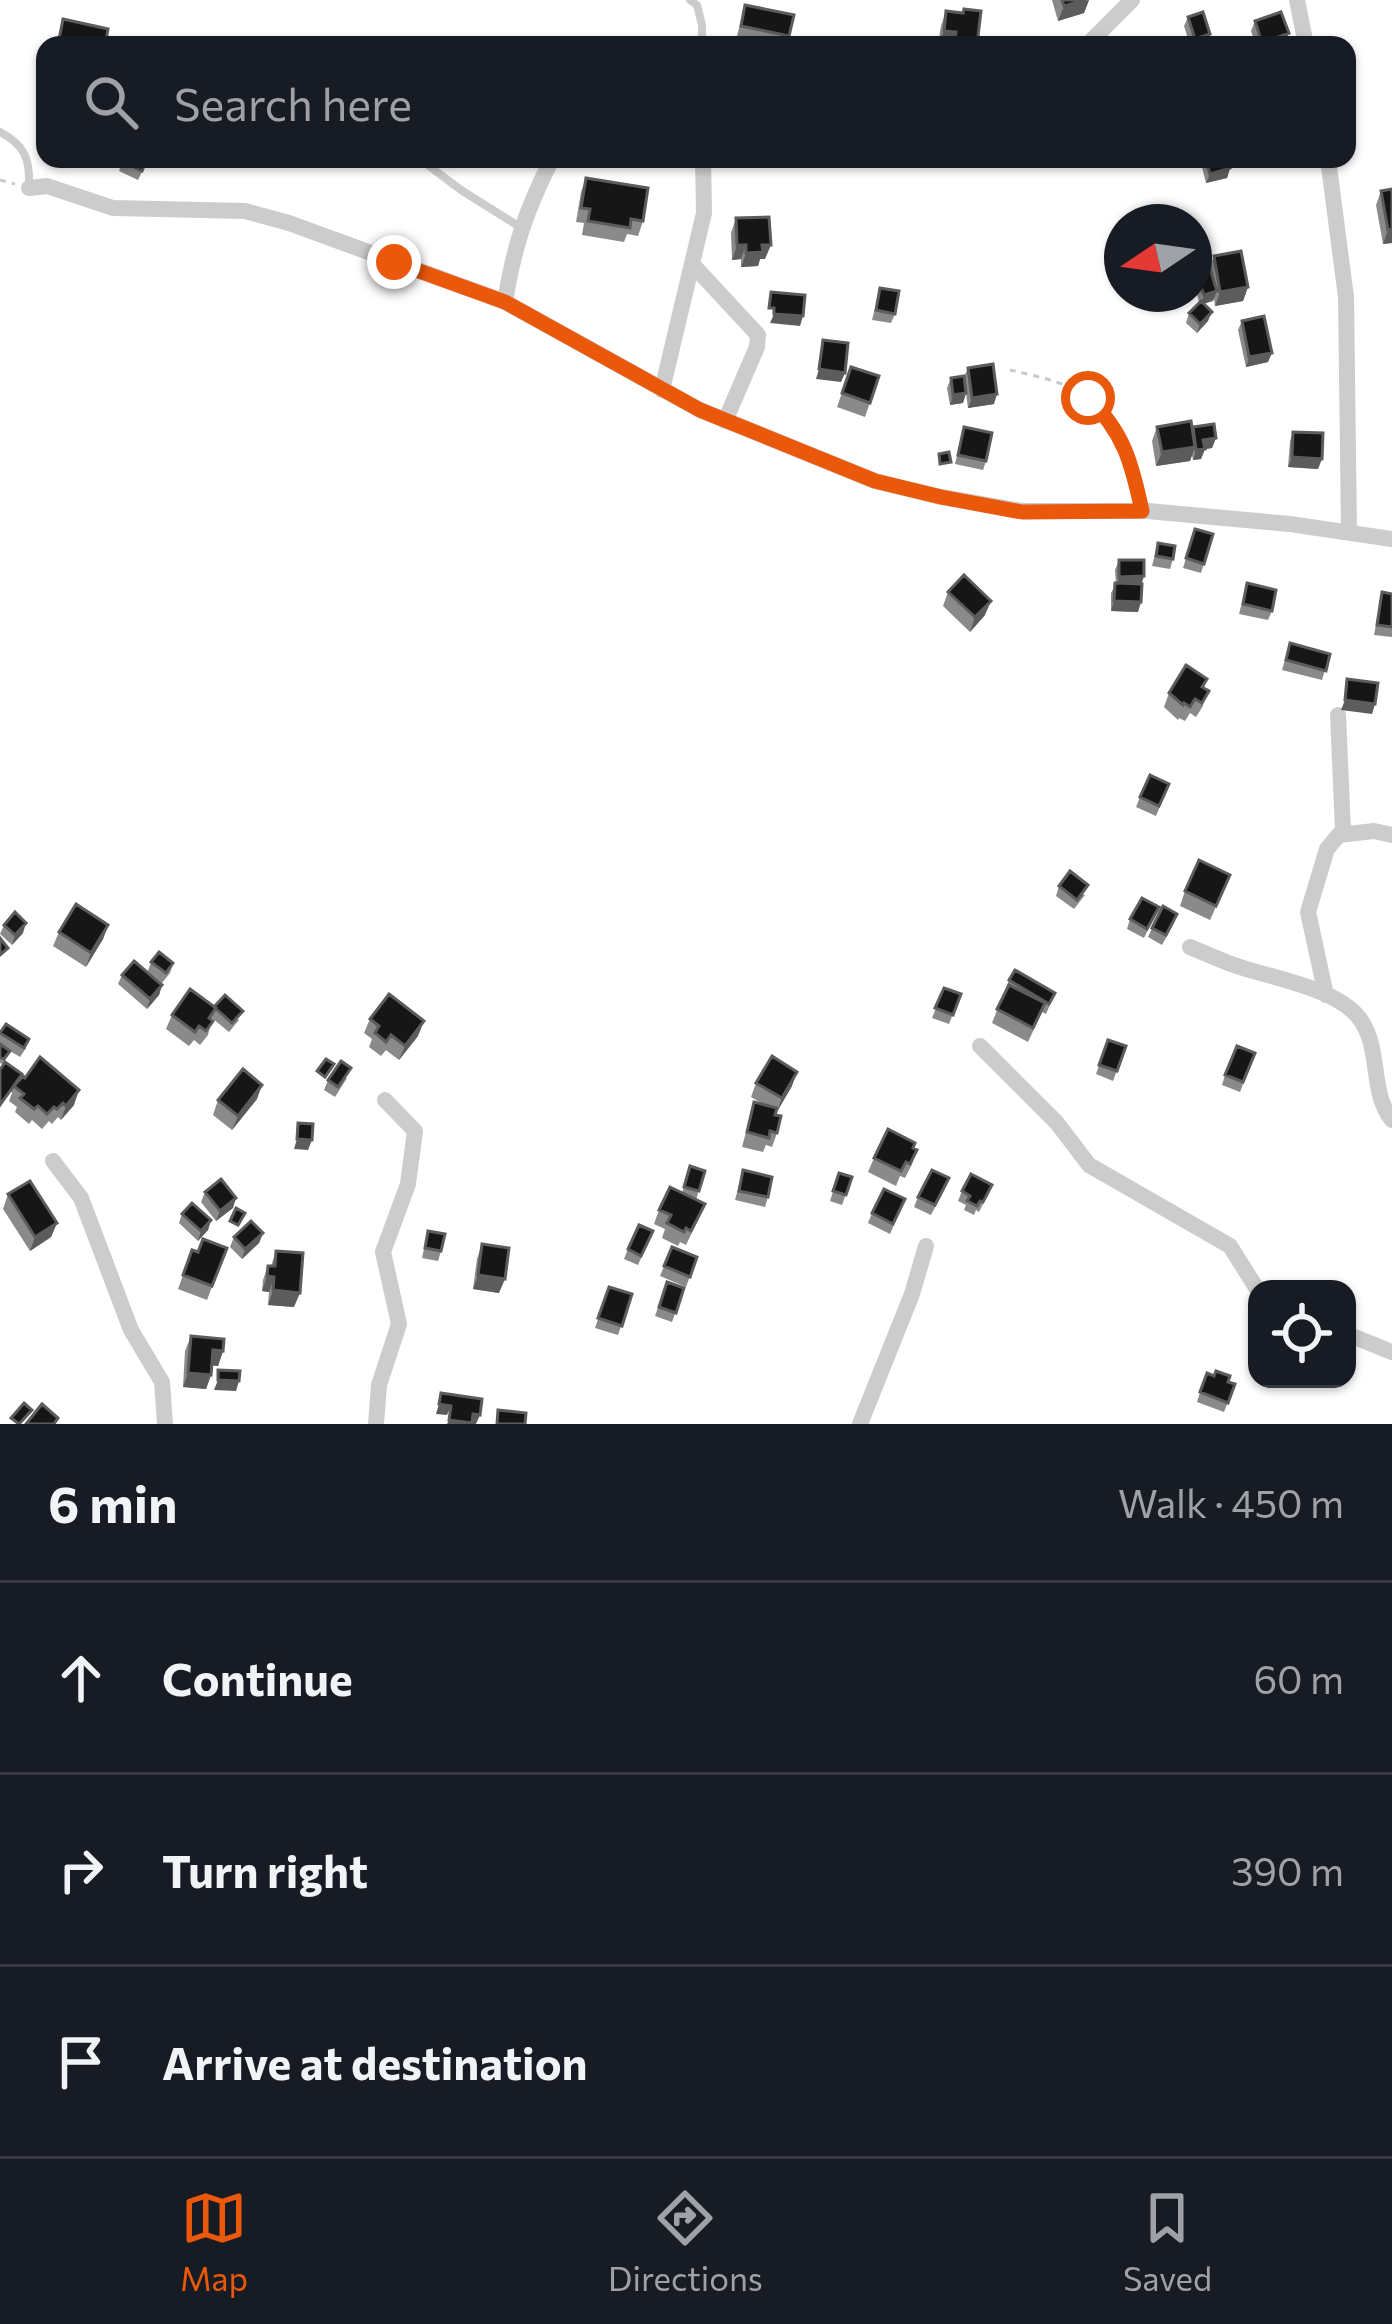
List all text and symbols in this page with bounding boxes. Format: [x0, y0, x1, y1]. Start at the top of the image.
search box [36, 36, 1356, 168]
icon: search [78, 69, 144, 135]
text: Search here [174, 75, 412, 130]
north arrow [1104, 204, 1212, 312]
route end [367, 235, 421, 289]
route start [1061, 371, 1115, 425]
map controls [1248, 1280, 1356, 1388]
button: locate [1248, 1280, 1356, 1388]
text: 6 min [48, 1471, 177, 1534]
text: Walk · 450 m [1118, 1478, 1344, 1526]
icon: ahead [48, 1645, 114, 1711]
text: Continue [162, 1650, 353, 1705]
text: 60 m [1253, 1654, 1344, 1702]
icon: right [48, 1837, 114, 1903]
text: Turn right [162, 1842, 368, 1897]
text: 390 m [1231, 1846, 1344, 1894]
icon: arrive [48, 2029, 114, 2095]
text: Arrive at destination [162, 2034, 588, 2089]
tab: Map [180, 2185, 248, 2298]
tab: Directions [608, 2185, 763, 2298]
tab: Saved [1123, 2185, 1212, 2298]

